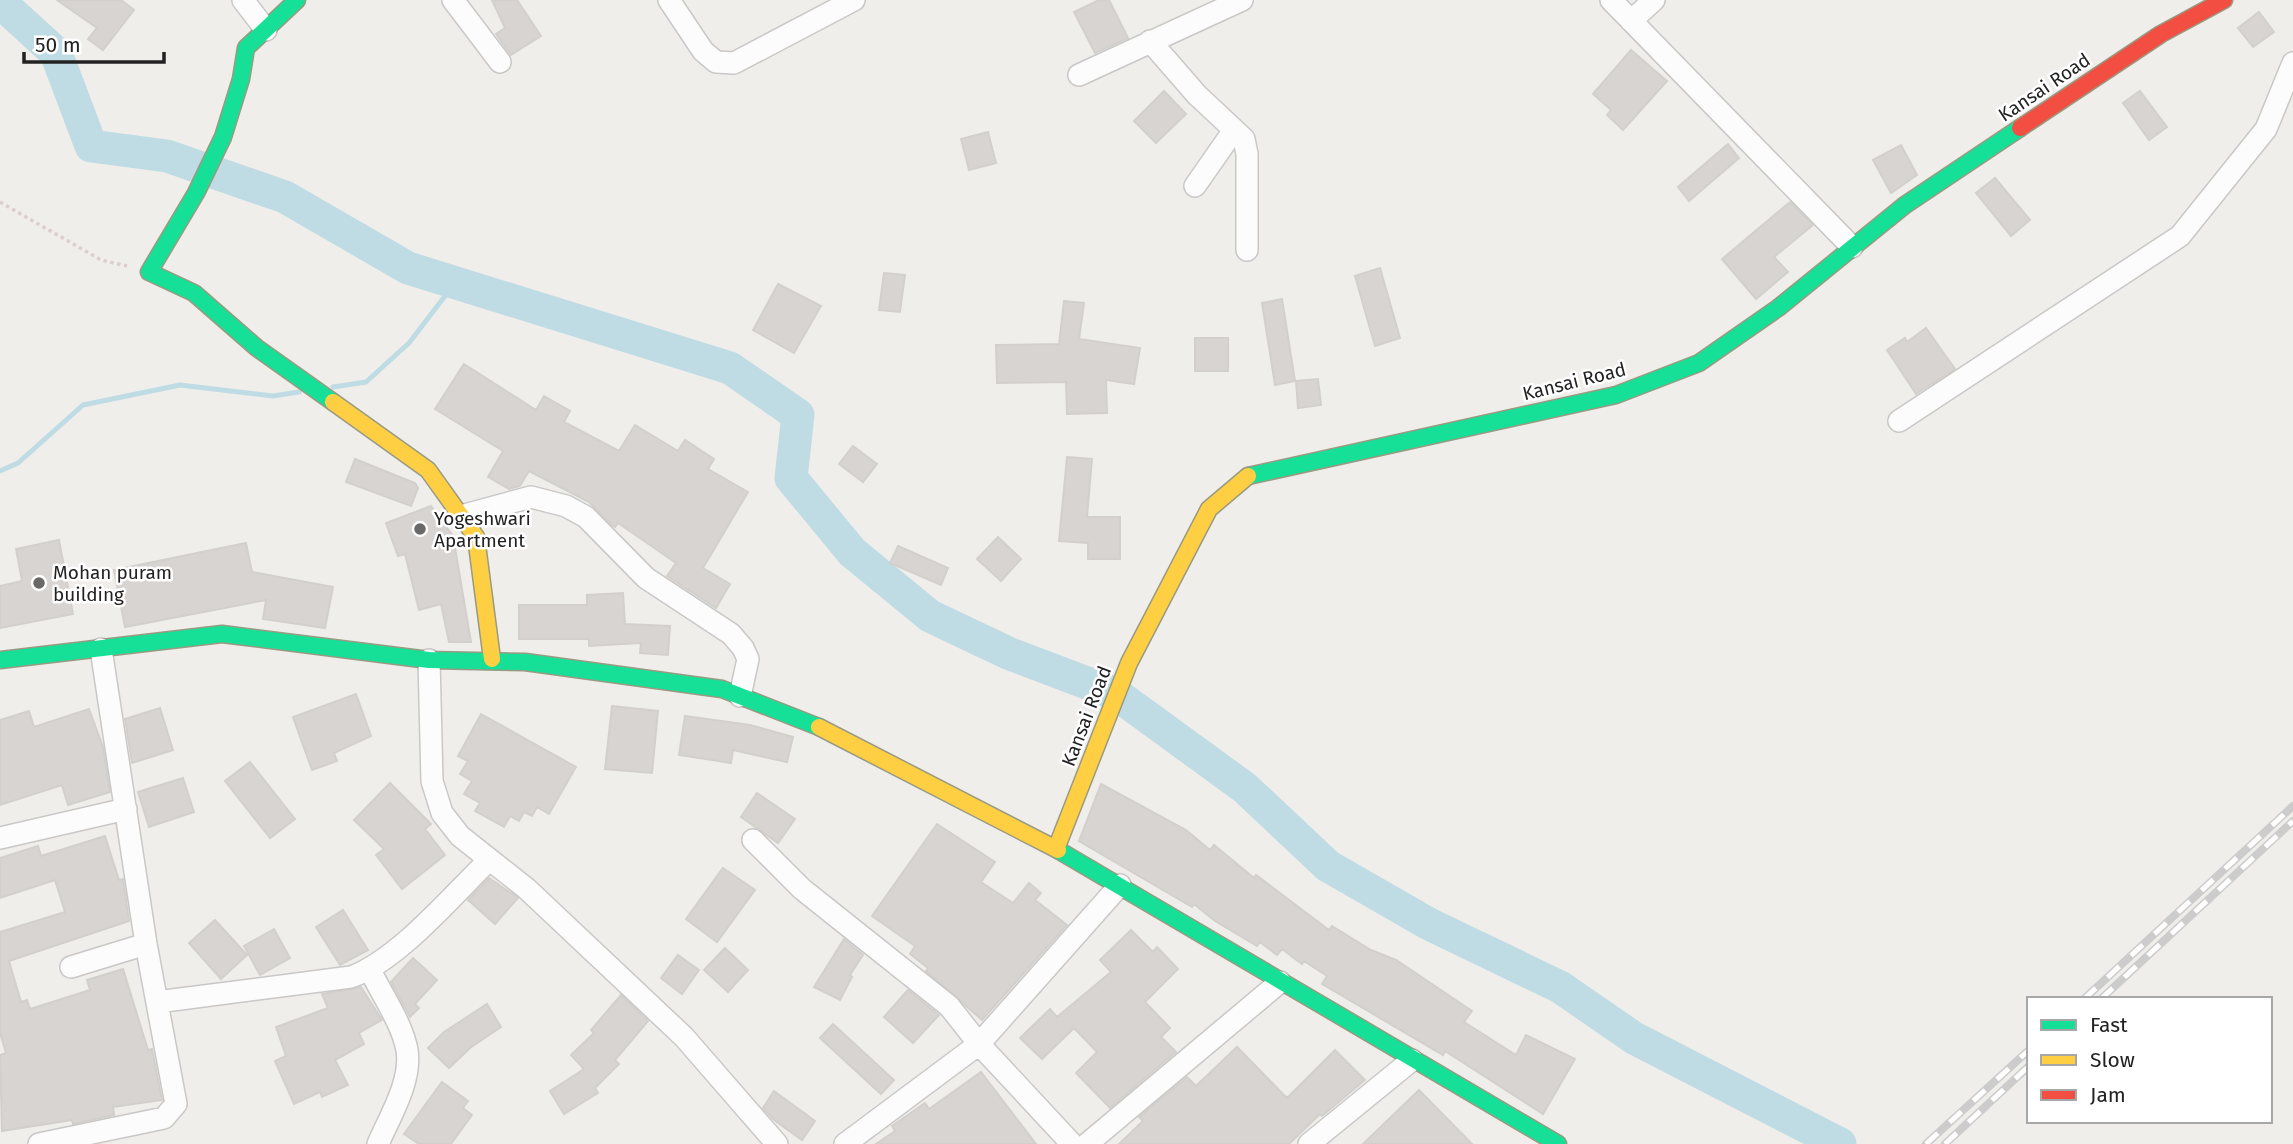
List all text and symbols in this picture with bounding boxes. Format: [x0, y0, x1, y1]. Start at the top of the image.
scale bar [24, 21, 164, 65]
text: 50 m [35, 32, 81, 58]
street label: Kansai Road [1994, 48, 2095, 127]
street label: Kansai Road [1520, 358, 1628, 405]
place label: Yogeshwari Apartment [434, 507, 531, 552]
marker: Yogeshwari Apartment [412, 521, 428, 537]
place label: Mohan puram building [53, 561, 172, 606]
marker: Mohan puram building [31, 575, 47, 591]
street label: Kansai Road [1057, 663, 1116, 770]
legend [2027, 997, 2272, 1123]
text: Fast [2090, 1012, 2128, 1038]
text: Slow [2090, 1047, 2135, 1073]
text: Jam [2090, 1082, 2126, 1108]

